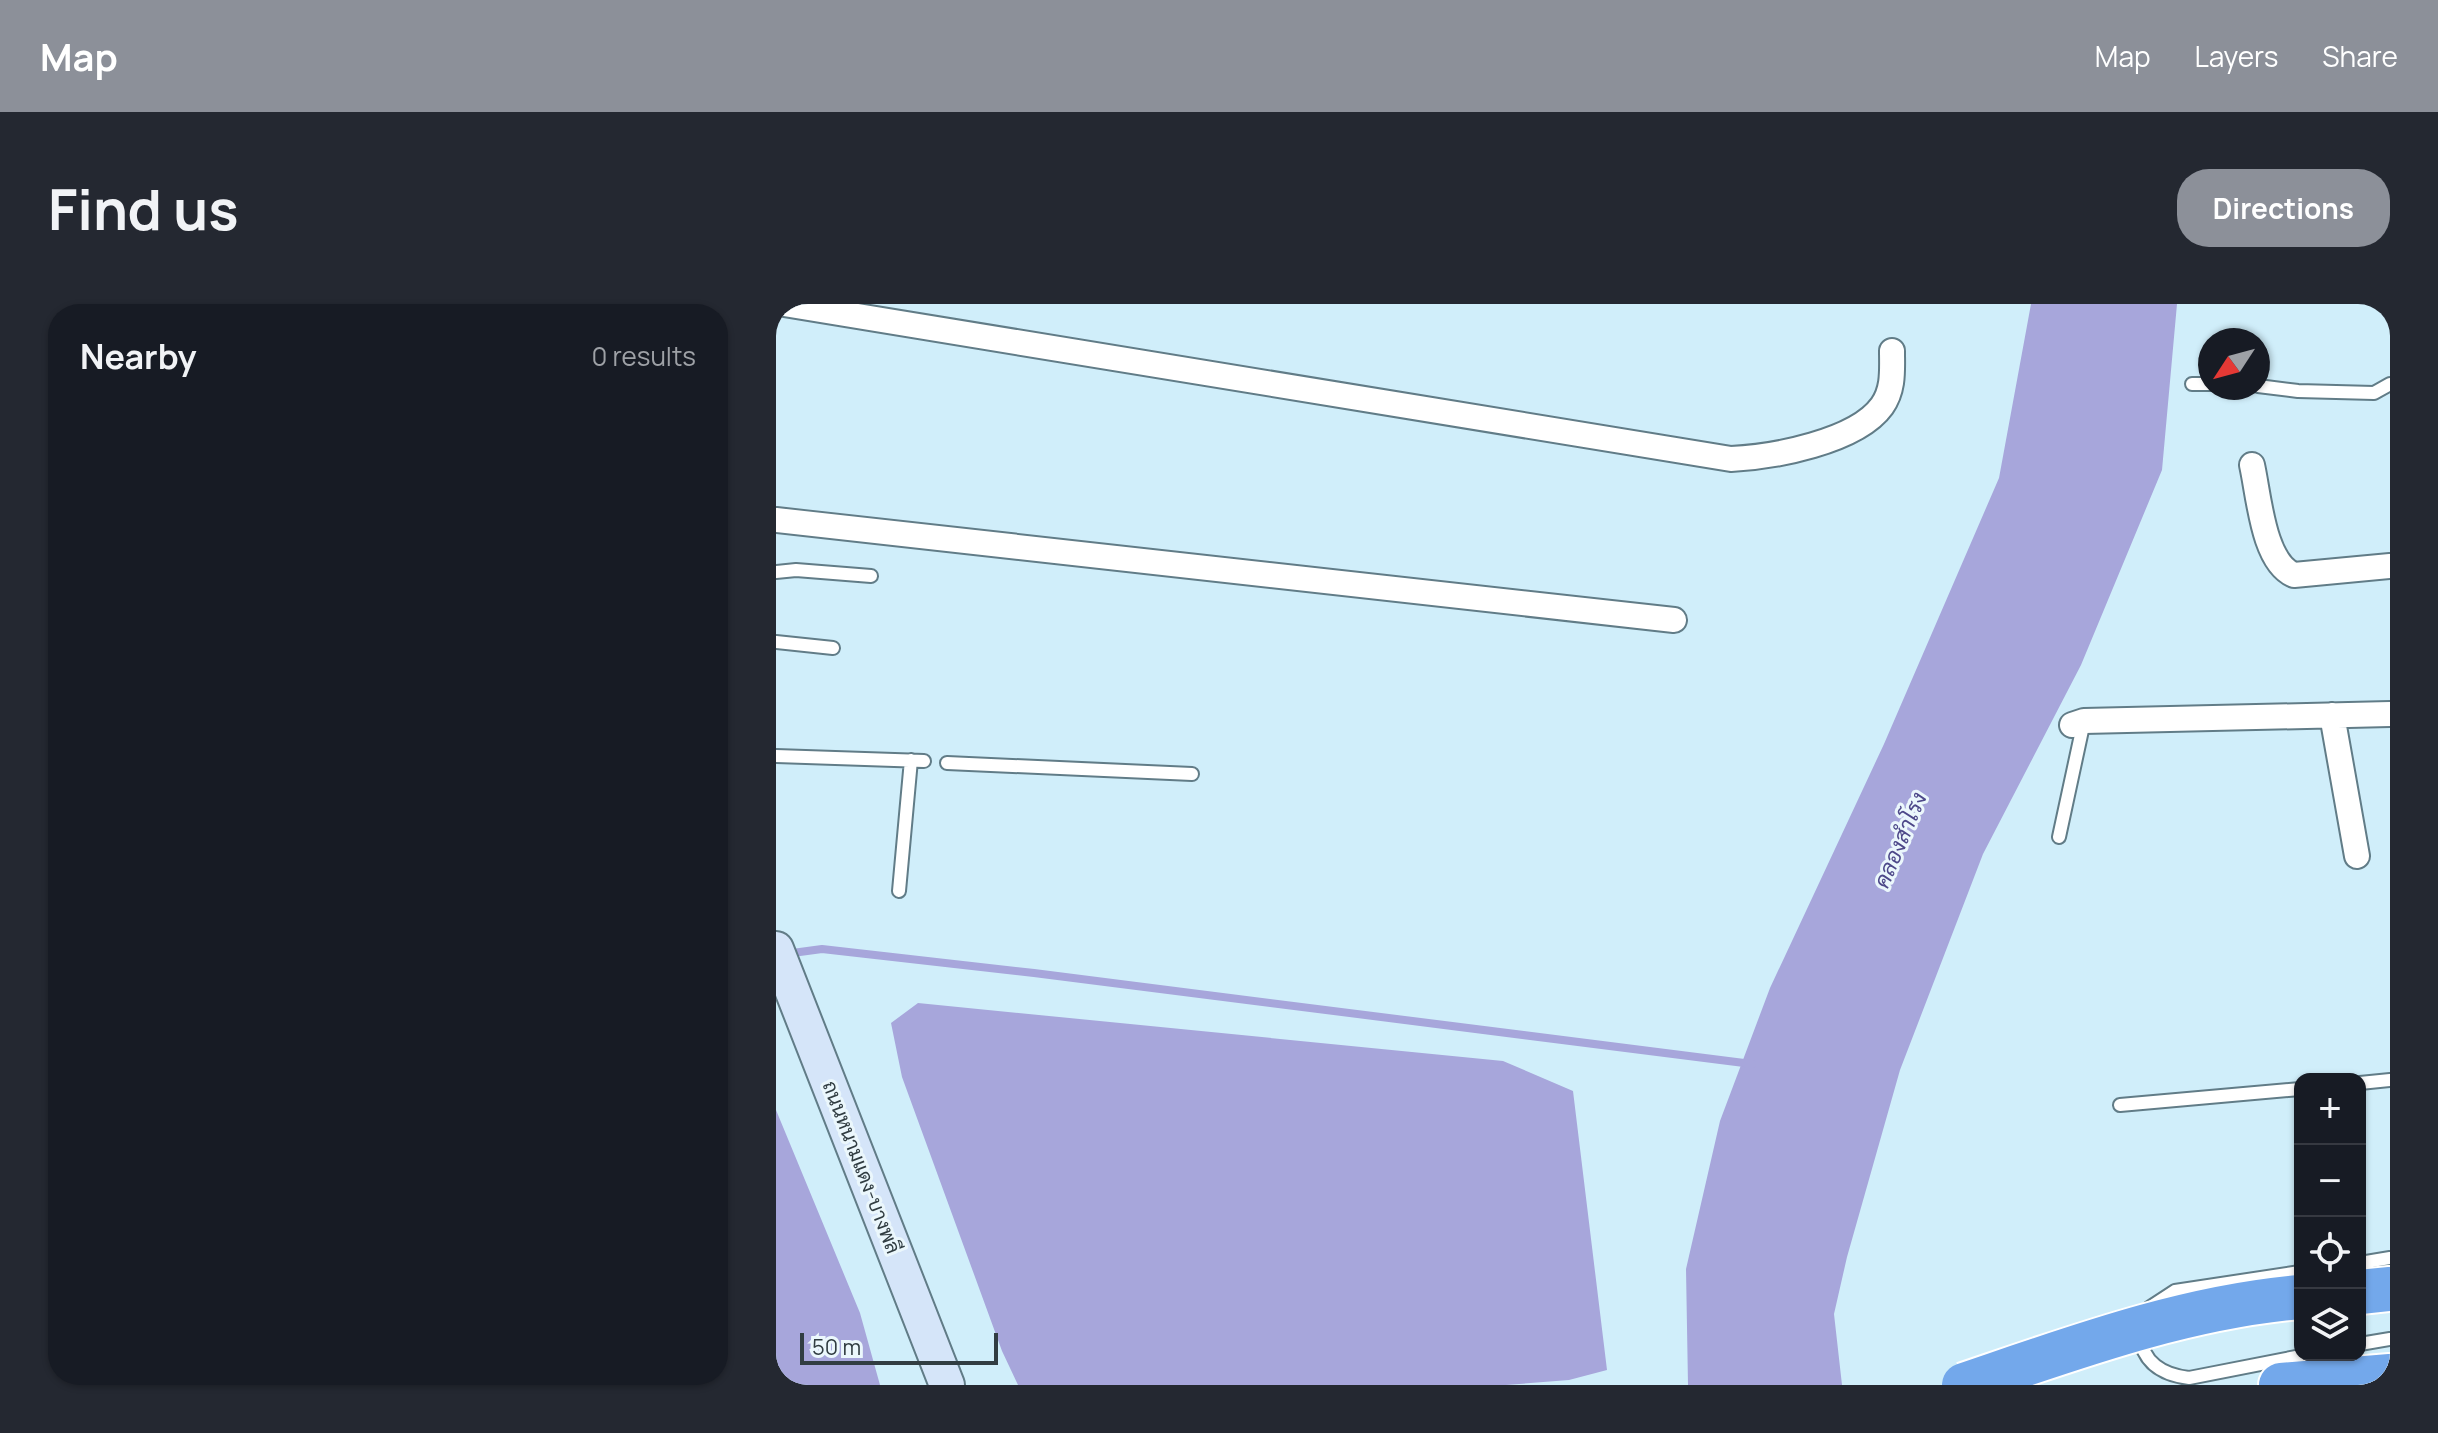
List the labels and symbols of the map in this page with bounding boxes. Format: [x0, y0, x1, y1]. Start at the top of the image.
north arrow [2198, 328, 2270, 400]
water label: คลองสำโรง [1866, 787, 1934, 893]
street label: ถนนหนามแดง-บางพลี [817, 1077, 907, 1257]
scale bar [800, 1329, 998, 1365]

